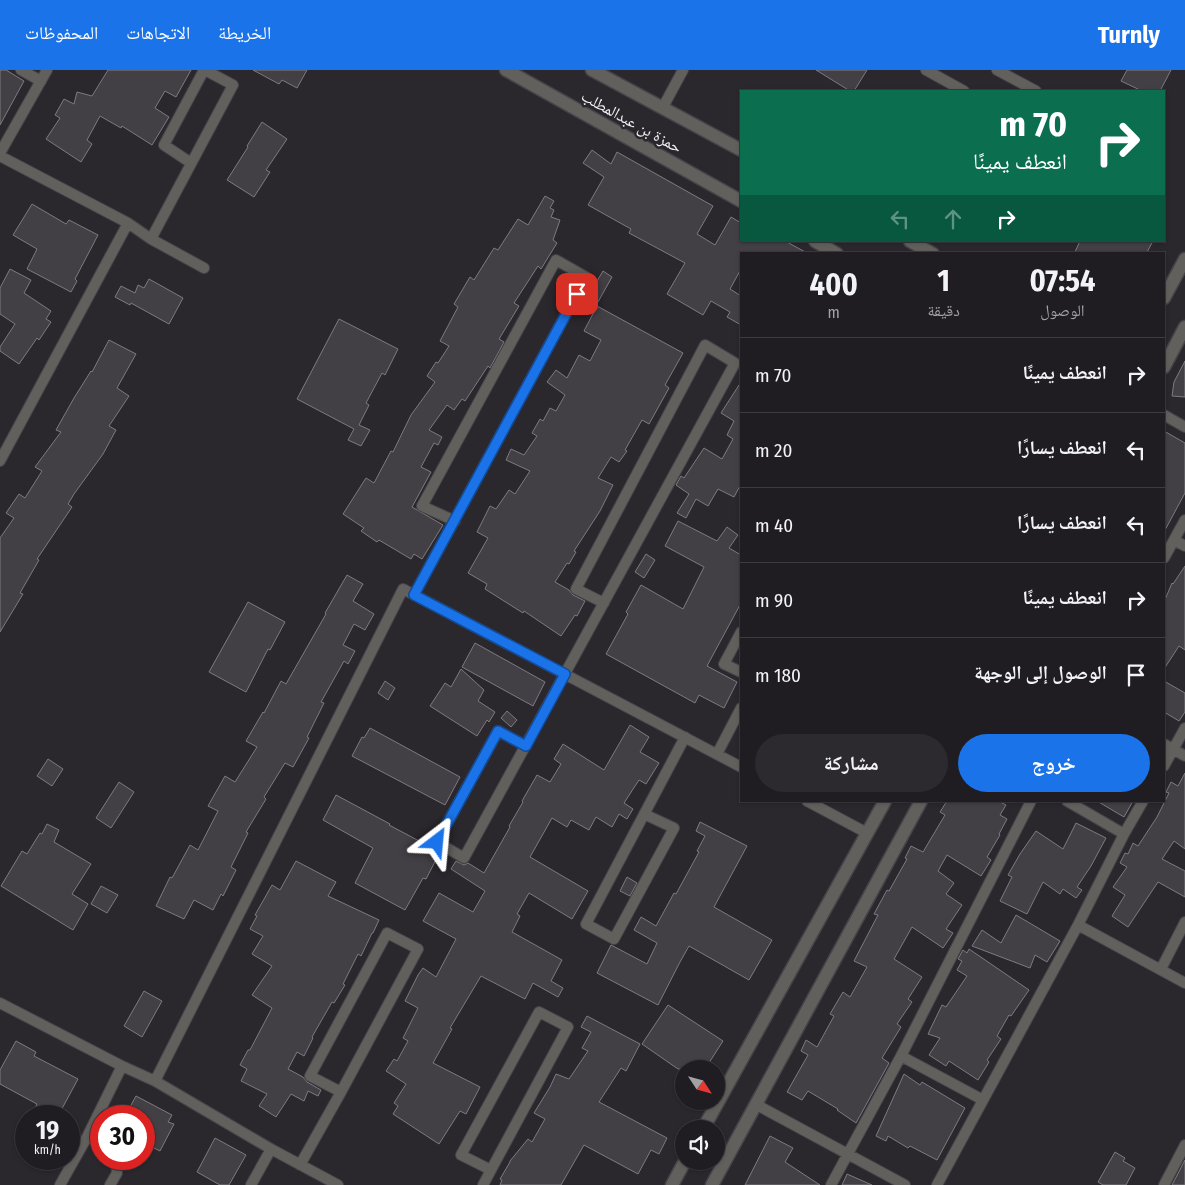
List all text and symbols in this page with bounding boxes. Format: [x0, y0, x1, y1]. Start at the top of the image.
text: Turnly [1098, 21, 1160, 49]
text: المحفوظات [25, 22, 98, 44]
text: الاتجاهات [126, 22, 190, 44]
text: الخريطة [218, 22, 271, 44]
street label: حمزة بن عبدالمطلب [578, 86, 685, 158]
text: 70 m [999, 103, 1067, 145]
icon: right [1085, 110, 1150, 175]
text: انعطف يمينًا [973, 148, 1067, 175]
icon: left [886, 205, 914, 233]
icon: ahead [939, 205, 967, 233]
icon: right [992, 205, 1020, 233]
text: 1 [937, 263, 950, 299]
text: 07:54 [1030, 263, 1095, 299]
text: 400 [810, 267, 858, 303]
pin [556, 273, 598, 315]
icon: arrive [563, 280, 591, 308]
text: دقيقة [927, 301, 960, 320]
text: الوصول [1040, 301, 1085, 320]
text: m [828, 303, 840, 322]
text: انعطف يمينًا [1022, 361, 1107, 384]
icon: right [1122, 361, 1150, 389]
text: 70 m [755, 364, 791, 387]
text: انعطف يسارًا [1017, 436, 1107, 459]
icon: left [1122, 436, 1150, 464]
text: 20 m [755, 439, 792, 462]
text: انعطف يسارًا [1017, 511, 1107, 534]
icon: left [1122, 511, 1150, 539]
text: 40 m [755, 514, 793, 537]
text: انعطف يمينًا [1022, 586, 1107, 609]
icon: right [1122, 586, 1150, 614]
text: 90 m [755, 589, 793, 612]
text: الوصول إلى الوجهة [974, 661, 1107, 684]
icon: arrive [1122, 661, 1150, 689]
text: 180 m [755, 664, 801, 687]
button: مشاركة [755, 734, 948, 792]
button: خروج [958, 734, 1150, 792]
position arrow [410, 815, 462, 867]
north arrow [675, 1060, 725, 1110]
map controls [675, 1060, 725, 1170]
speed limit sign: 30 [90, 1105, 155, 1170]
text: 19 [36, 1116, 59, 1146]
button: sound [675, 1120, 725, 1170]
text: km/h [34, 1143, 61, 1157]

